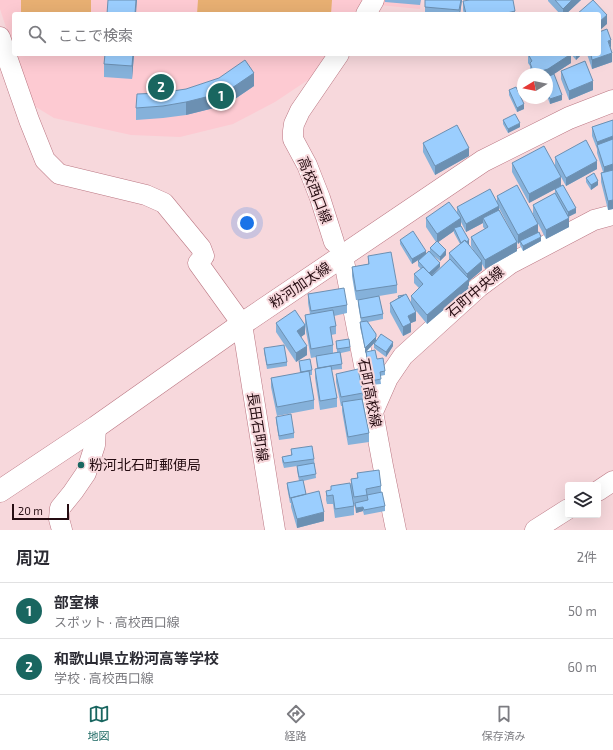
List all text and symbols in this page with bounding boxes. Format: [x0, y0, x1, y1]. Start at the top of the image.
search box [12, 12, 601, 56]
icon: search [26, 23, 48, 45]
text: ここで検索 [58, 26, 133, 44]
north arrow [517, 68, 553, 104]
pin: 2 [148, 72, 174, 102]
pin: 1 [208, 81, 234, 111]
street label: 高校西口線 [295, 154, 336, 226]
your location [237, 213, 257, 233]
street label: 粉河加太線 [266, 258, 333, 311]
street label: 石町中央線 [442, 263, 507, 321]
street label: 石町高校線 [355, 357, 386, 429]
street label: 長田石町線 [245, 391, 272, 463]
place label: 粉河北石町郵便局 [89, 456, 201, 473]
marker: 粉河北石町郵便局 [76, 460, 86, 470]
map controls [565, 482, 601, 518]
button: layers [565, 482, 601, 518]
scale bar [12, 502, 69, 521]
text: 20 m [18, 504, 43, 517]
text: 周辺 [16, 547, 50, 567]
text: 2件 [577, 549, 597, 565]
text: 部室棟 [54, 593, 99, 611]
text: 1 [26, 603, 32, 619]
text: 50 m [568, 603, 597, 619]
text: スポット · 高校西口線 [54, 614, 180, 630]
text: 和歌山県立粉河高等学校 [54, 649, 219, 667]
text: 2 [25, 659, 33, 675]
text: 60 m [567, 659, 597, 675]
text: 学校 · 高校西口線 [54, 670, 154, 686]
tab: 地図 [88, 703, 110, 743]
tab: 経路 [285, 703, 307, 743]
tab: 保存済み [482, 703, 526, 743]

